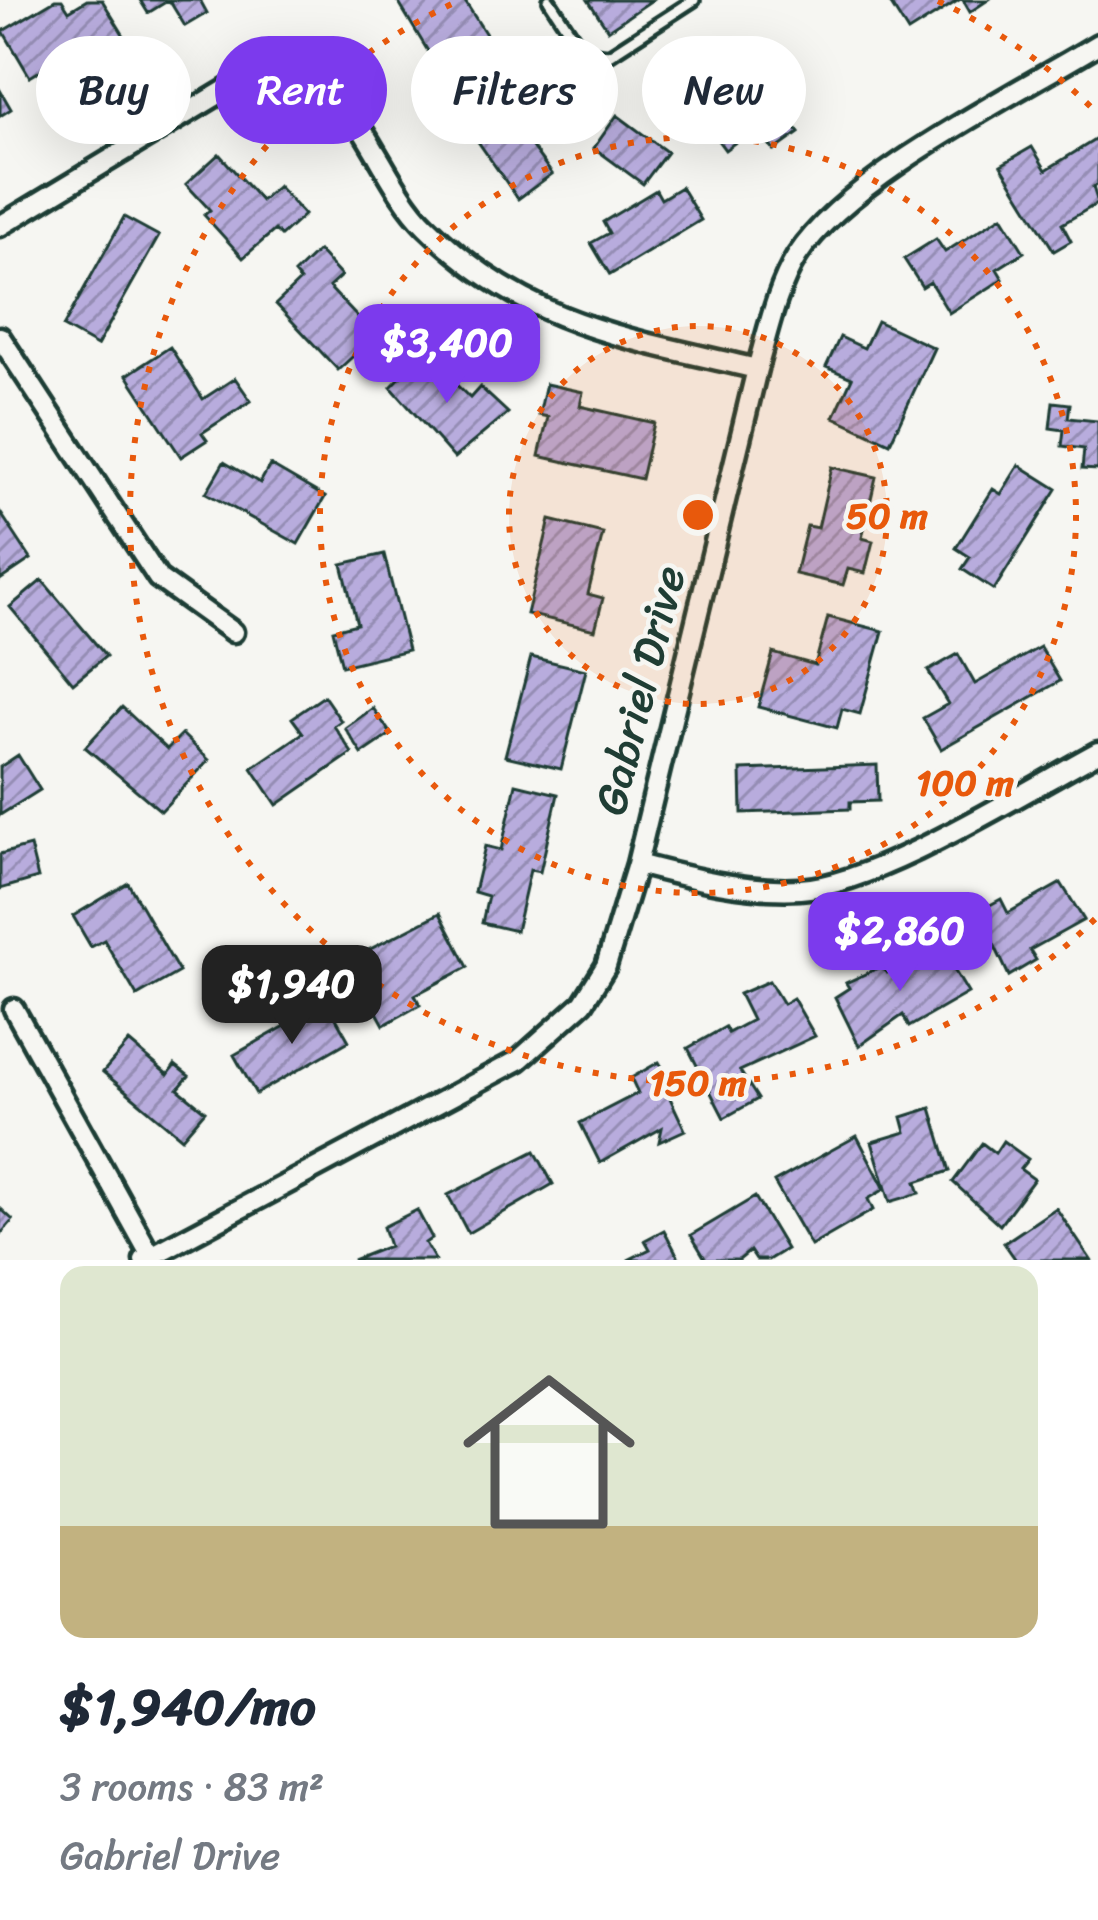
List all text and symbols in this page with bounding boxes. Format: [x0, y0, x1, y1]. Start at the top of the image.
chip: Buy [36, 36, 191, 144]
chip: Rent [215, 36, 387, 144]
chip: Filters [411, 36, 618, 144]
chip: New [642, 36, 806, 144]
pin: $3,400 [349, 304, 545, 406]
text: $3,400 [381, 308, 513, 377]
text: 50 m [846, 484, 928, 548]
centre of rings [677, 494, 719, 536]
street label: Gabriel Drive [570, 557, 710, 823]
text: 100 m [916, 751, 1014, 815]
pin: $2,860 [802, 892, 998, 994]
text: $2,860 [835, 896, 965, 965]
pin: $1,940 [194, 945, 390, 1047]
text: $1,940 [229, 949, 355, 1018]
text: 150 m [649, 1051, 747, 1115]
icon: home [441, 1344, 657, 1560]
text: $1,940/mo [60, 1662, 316, 1752]
text: 3 rooms · 83 m² [60, 1752, 324, 1821]
text: Gabriel Drive [60, 1821, 280, 1890]

